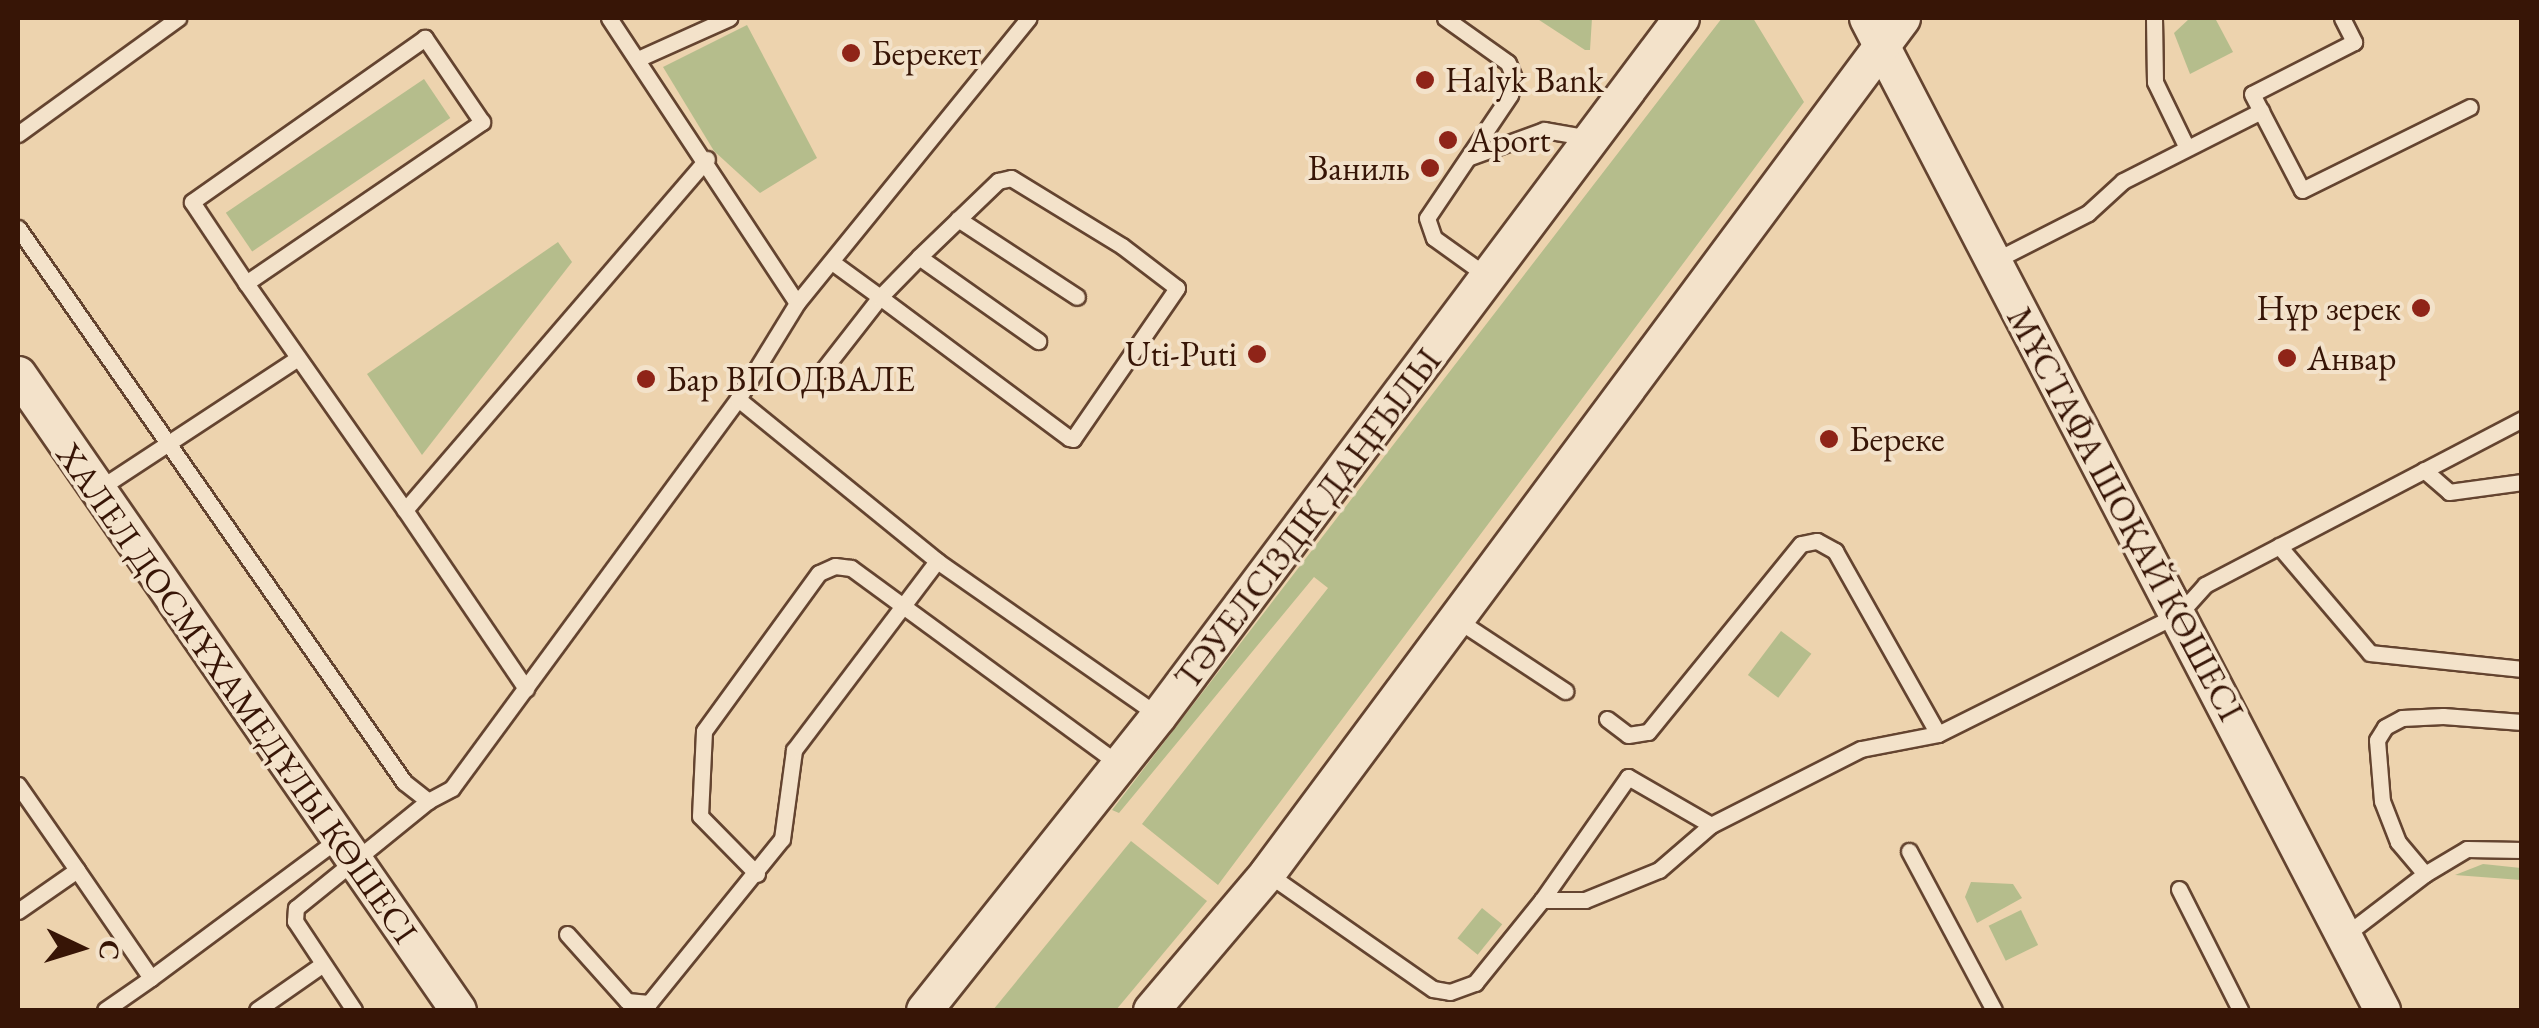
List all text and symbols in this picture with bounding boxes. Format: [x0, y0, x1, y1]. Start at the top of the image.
place label: Берекет [871, 32, 981, 74]
marker: Берекет [840, 42, 862, 64]
place label: Halyk Bank [1445, 59, 1604, 101]
marker: Halyk Bank [1414, 69, 1436, 91]
place label: Aport [1468, 119, 1550, 161]
marker: Aport [1437, 129, 1459, 151]
place label: Ваниль [1308, 147, 1410, 189]
marker: Ваниль [1419, 157, 1441, 179]
place label: Нұр зерек [2257, 287, 2401, 329]
marker: Нұр зерек [2410, 297, 2432, 319]
street label: МҰСТАФА ШОҚАЙ КӨШЕСІ [1998, 300, 2252, 728]
place label: Uti-Puti [1125, 333, 1237, 375]
place label: Анвар [2307, 337, 2396, 379]
street label: ТӘУЕЛСІЗДІК ДАҢҒЫЛЫ [1166, 341, 1450, 697]
marker: Uti-Puti [1246, 343, 1268, 365]
marker: Анвар [2276, 347, 2298, 369]
place label: Бар ВПОДВАЛЕ [666, 358, 915, 400]
marker: Бар ВПОДВАЛЕ [635, 368, 657, 390]
place label: Береке [1849, 418, 1945, 460]
marker: Береке [1818, 428, 1840, 450]
street label: ХАЛЕЛ ДОСМҰХАМЕДҰЛЫ КӨШЕСІ [47, 435, 427, 951]
north arrow [30, 898, 130, 998]

